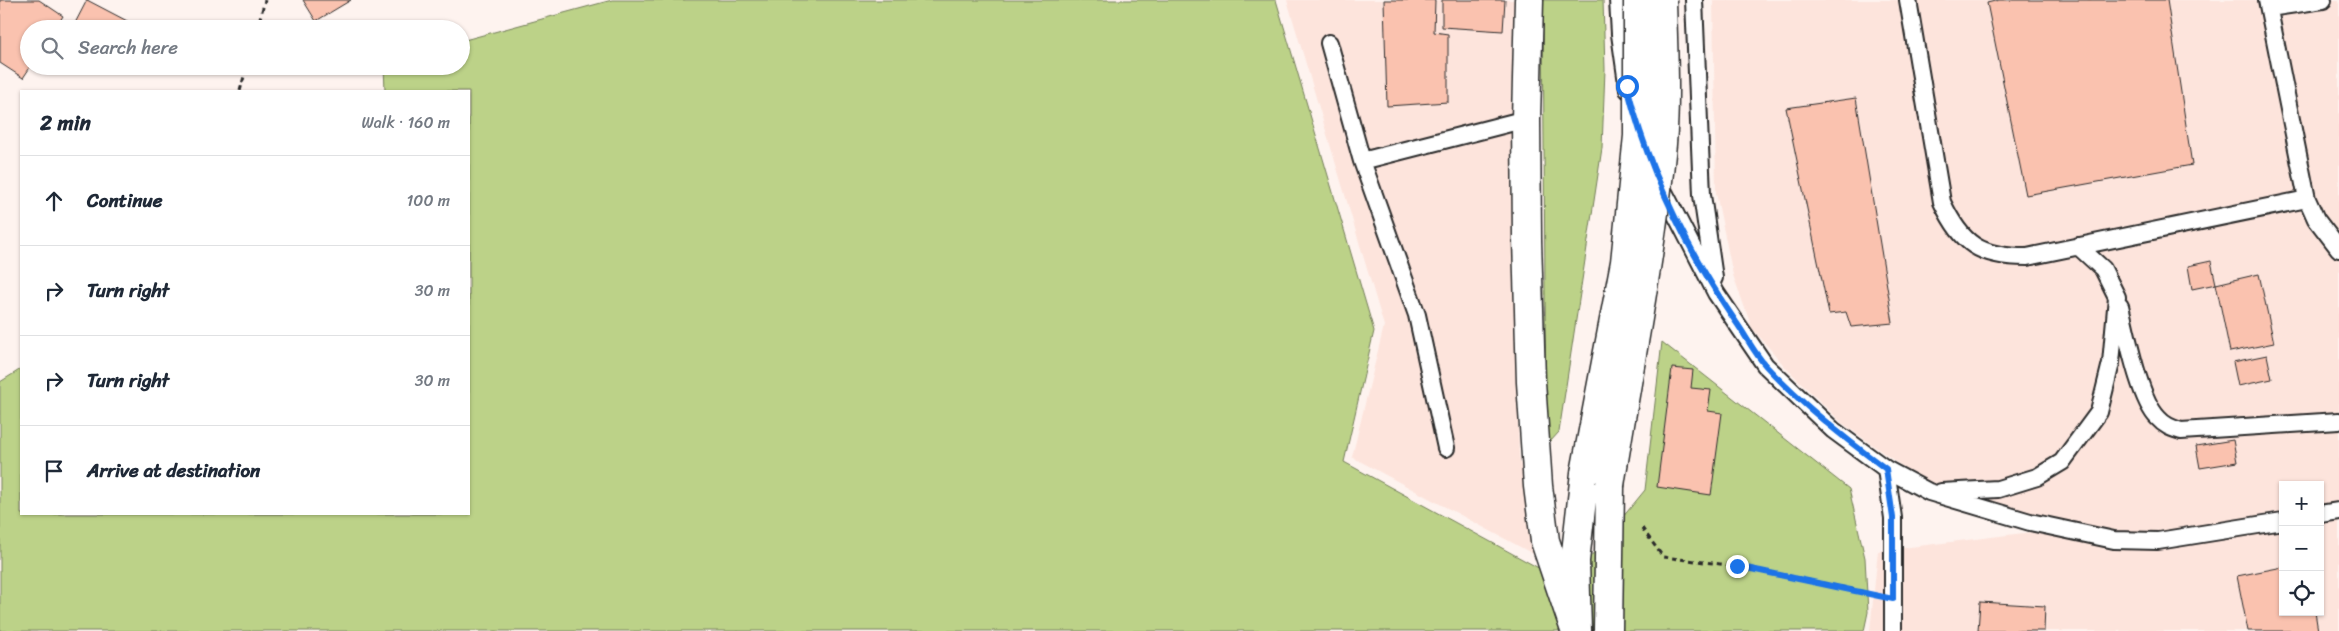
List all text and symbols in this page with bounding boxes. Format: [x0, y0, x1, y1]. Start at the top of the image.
search box [20, 20, 470, 75]
text: Search here [78, 31, 178, 64]
icon: search [38, 34, 66, 62]
route start [1616, 75, 1639, 98]
text: 2 min [40, 104, 91, 142]
text: Walk · 160 m [361, 108, 450, 137]
text: Continue [87, 184, 163, 217]
text: 100 m [406, 186, 450, 215]
icon: ahead [40, 187, 68, 215]
text: Turn right [87, 274, 169, 307]
text: 30 m [415, 276, 450, 305]
icon: right [40, 277, 68, 305]
text: Turn right [87, 364, 169, 397]
text: 30 m [415, 366, 450, 395]
icon: right [40, 367, 68, 395]
text: Arrive at destination [87, 454, 260, 487]
icon: arrive [40, 457, 68, 485]
map controls [2279, 481, 2324, 616]
button: + [2279, 481, 2324, 526]
button: − [2279, 526, 2324, 571]
route end [1726, 555, 1749, 578]
button: locate [2279, 571, 2324, 616]

